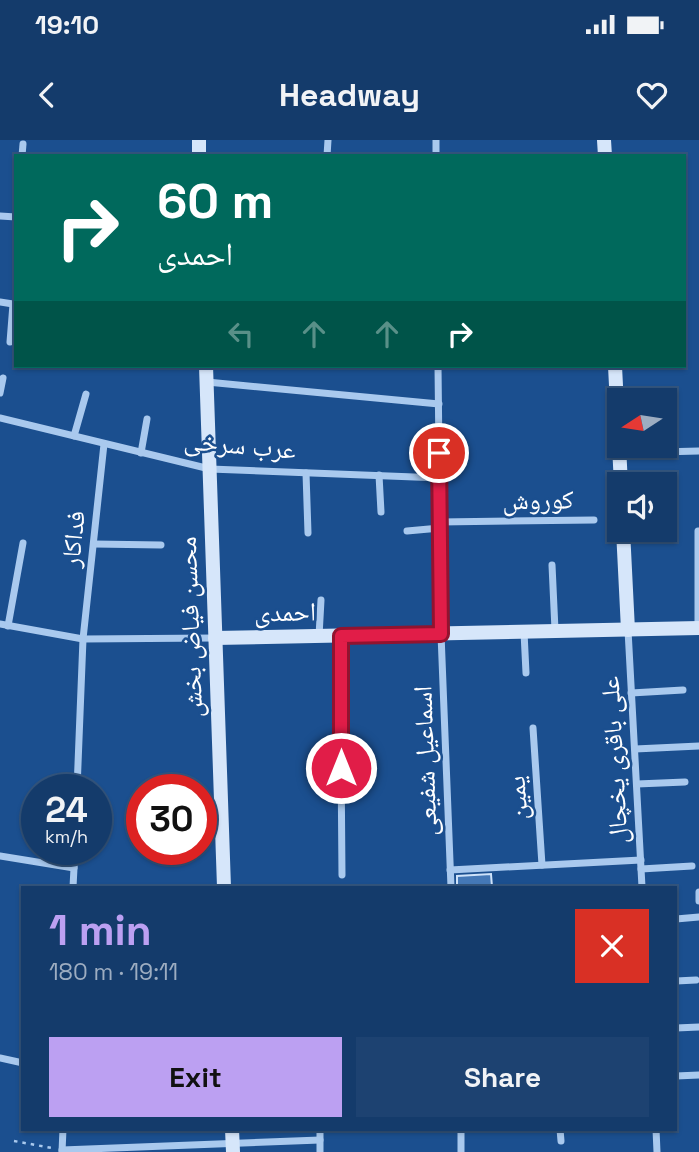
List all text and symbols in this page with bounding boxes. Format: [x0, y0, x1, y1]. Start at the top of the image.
text: 19:10 [35, 8, 99, 42]
text: Headway [279, 75, 420, 115]
icon: back [28, 76, 66, 114]
icon: heart [633, 76, 671, 114]
text: 60 m [157, 170, 273, 232]
icon: right [42, 182, 133, 273]
text: احمدی [157, 234, 233, 274]
icon: left [222, 315, 260, 353]
icon: ahead [295, 315, 333, 353]
icon: ahead [368, 315, 406, 353]
icon: right [441, 315, 479, 353]
north arrow [607, 388, 677, 458]
map controls [607, 388, 677, 542]
street label: عرب سرخی [183, 423, 297, 467]
pin [409, 423, 469, 483]
icon: arrive [420, 434, 458, 472]
button: sound [607, 472, 677, 542]
street label: کوروش [502, 482, 574, 518]
street label: فداکار [53, 509, 93, 570]
street label: محسن فیاض بخش [170, 536, 210, 718]
street label: احمدی [254, 594, 316, 630]
street label: علی باقری یخچال [593, 675, 635, 845]
street label: اسماعیل شفیعی [405, 685, 445, 837]
position arrow [304, 731, 378, 805]
speed limit sign: 30 [126, 774, 217, 865]
street label: یمین [498, 775, 536, 821]
text: 24 [45, 788, 88, 832]
text: km/h [45, 825, 88, 848]
text: 1 min [49, 904, 152, 957]
button: close [575, 909, 649, 983]
text: 180 m · 19:11 [49, 957, 178, 987]
button: Exit [49, 1037, 342, 1117]
button: Share [356, 1037, 649, 1117]

